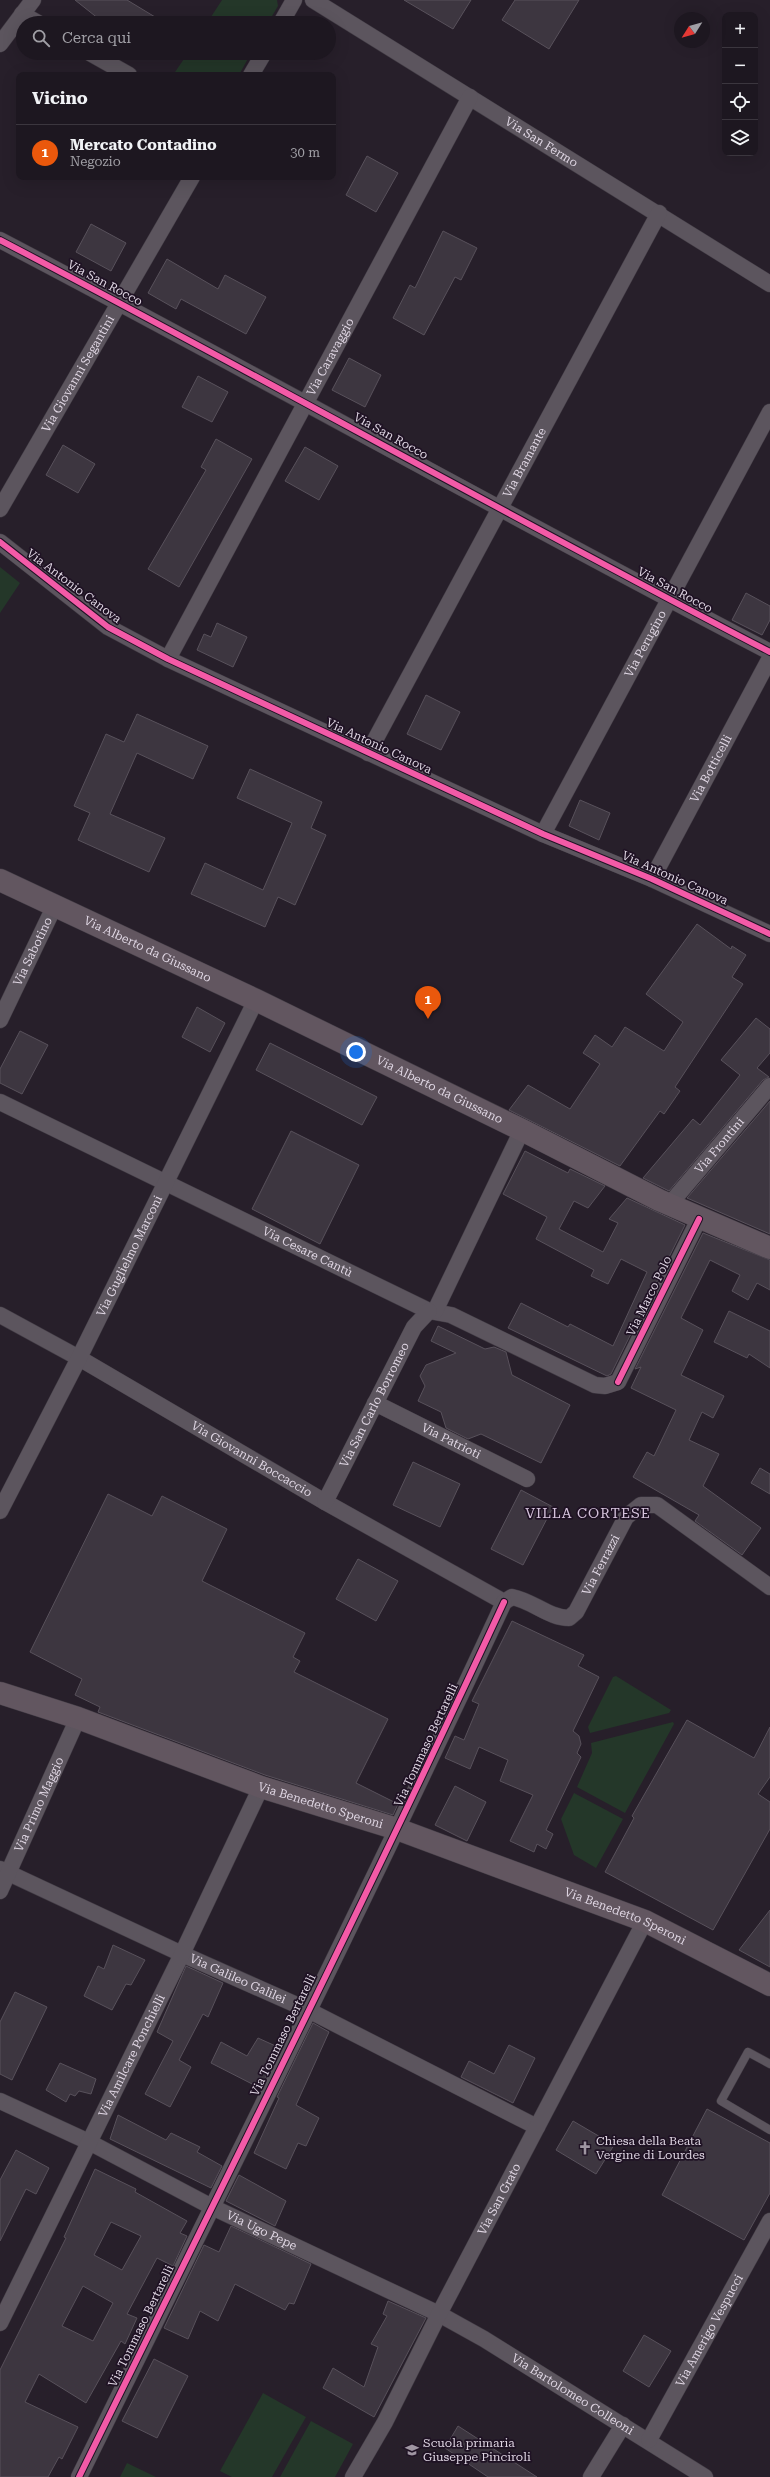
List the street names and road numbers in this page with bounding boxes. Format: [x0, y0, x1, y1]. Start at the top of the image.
street label: Via San Fermo [502, 114, 580, 170]
street label: Via San Rocco [65, 257, 145, 309]
street label: Via Giovanni Segantini [39, 313, 117, 435]
street label: Via Caravaggio [304, 316, 357, 398]
street label: Via San Rocco [351, 410, 431, 462]
street label: Via Bramante [500, 425, 549, 500]
street label: Via Antonio Canova [24, 546, 124, 626]
street label: Via San Rocco [635, 564, 715, 616]
street label: Via Perugino [622, 608, 669, 680]
street label: Via Antonio Canova [324, 715, 434, 777]
street label: Via Botticelli [687, 732, 735, 805]
street label: Via Antonio Canova [620, 848, 731, 908]
street label: Via Alberto da Giussano [82, 913, 214, 985]
street label: Via Sabotino [10, 915, 55, 988]
street label: Via Alberto da Giussano [374, 1053, 505, 1127]
street label: Via Frontini [692, 1115, 747, 1176]
street label: Via Guglielmo Marconi [94, 1193, 165, 1319]
street label: Via Cesare Cantù [260, 1224, 355, 1280]
street label: Via Marco Polo [624, 1254, 674, 1338]
street label: Via San Carlo Borromeo [337, 1340, 412, 1470]
street label: Via Giovanni Boccaccio [189, 1418, 315, 1500]
street label: Via Patrioti [419, 1420, 483, 1462]
street label: Via Ferrazzi [579, 1532, 623, 1598]
street label: Via Tommaso Bertarelli [391, 1681, 461, 1809]
street label: Via Primo Maggio [12, 1755, 66, 1854]
street label: Via Benedetto Speroni [256, 1780, 385, 1831]
street label: Via Benedetto Speroni [562, 1885, 688, 1948]
street label: Via Galileo Galilei [188, 1951, 288, 2006]
street label: Via Tommaso Bertarelli [247, 1972, 319, 2098]
street label: Via Amilcare Ponchielli [96, 1992, 168, 2119]
street label: Via San Grato [475, 2161, 524, 2237]
street label: Via Ugo Pepe [224, 2208, 300, 2253]
street label: Via Tommaso Bertarelli [105, 2263, 177, 2389]
street label: Via Amerigo Vespucci [673, 2272, 746, 2389]
street label: Via Bartolomeo Colleoni [509, 2351, 636, 2438]

